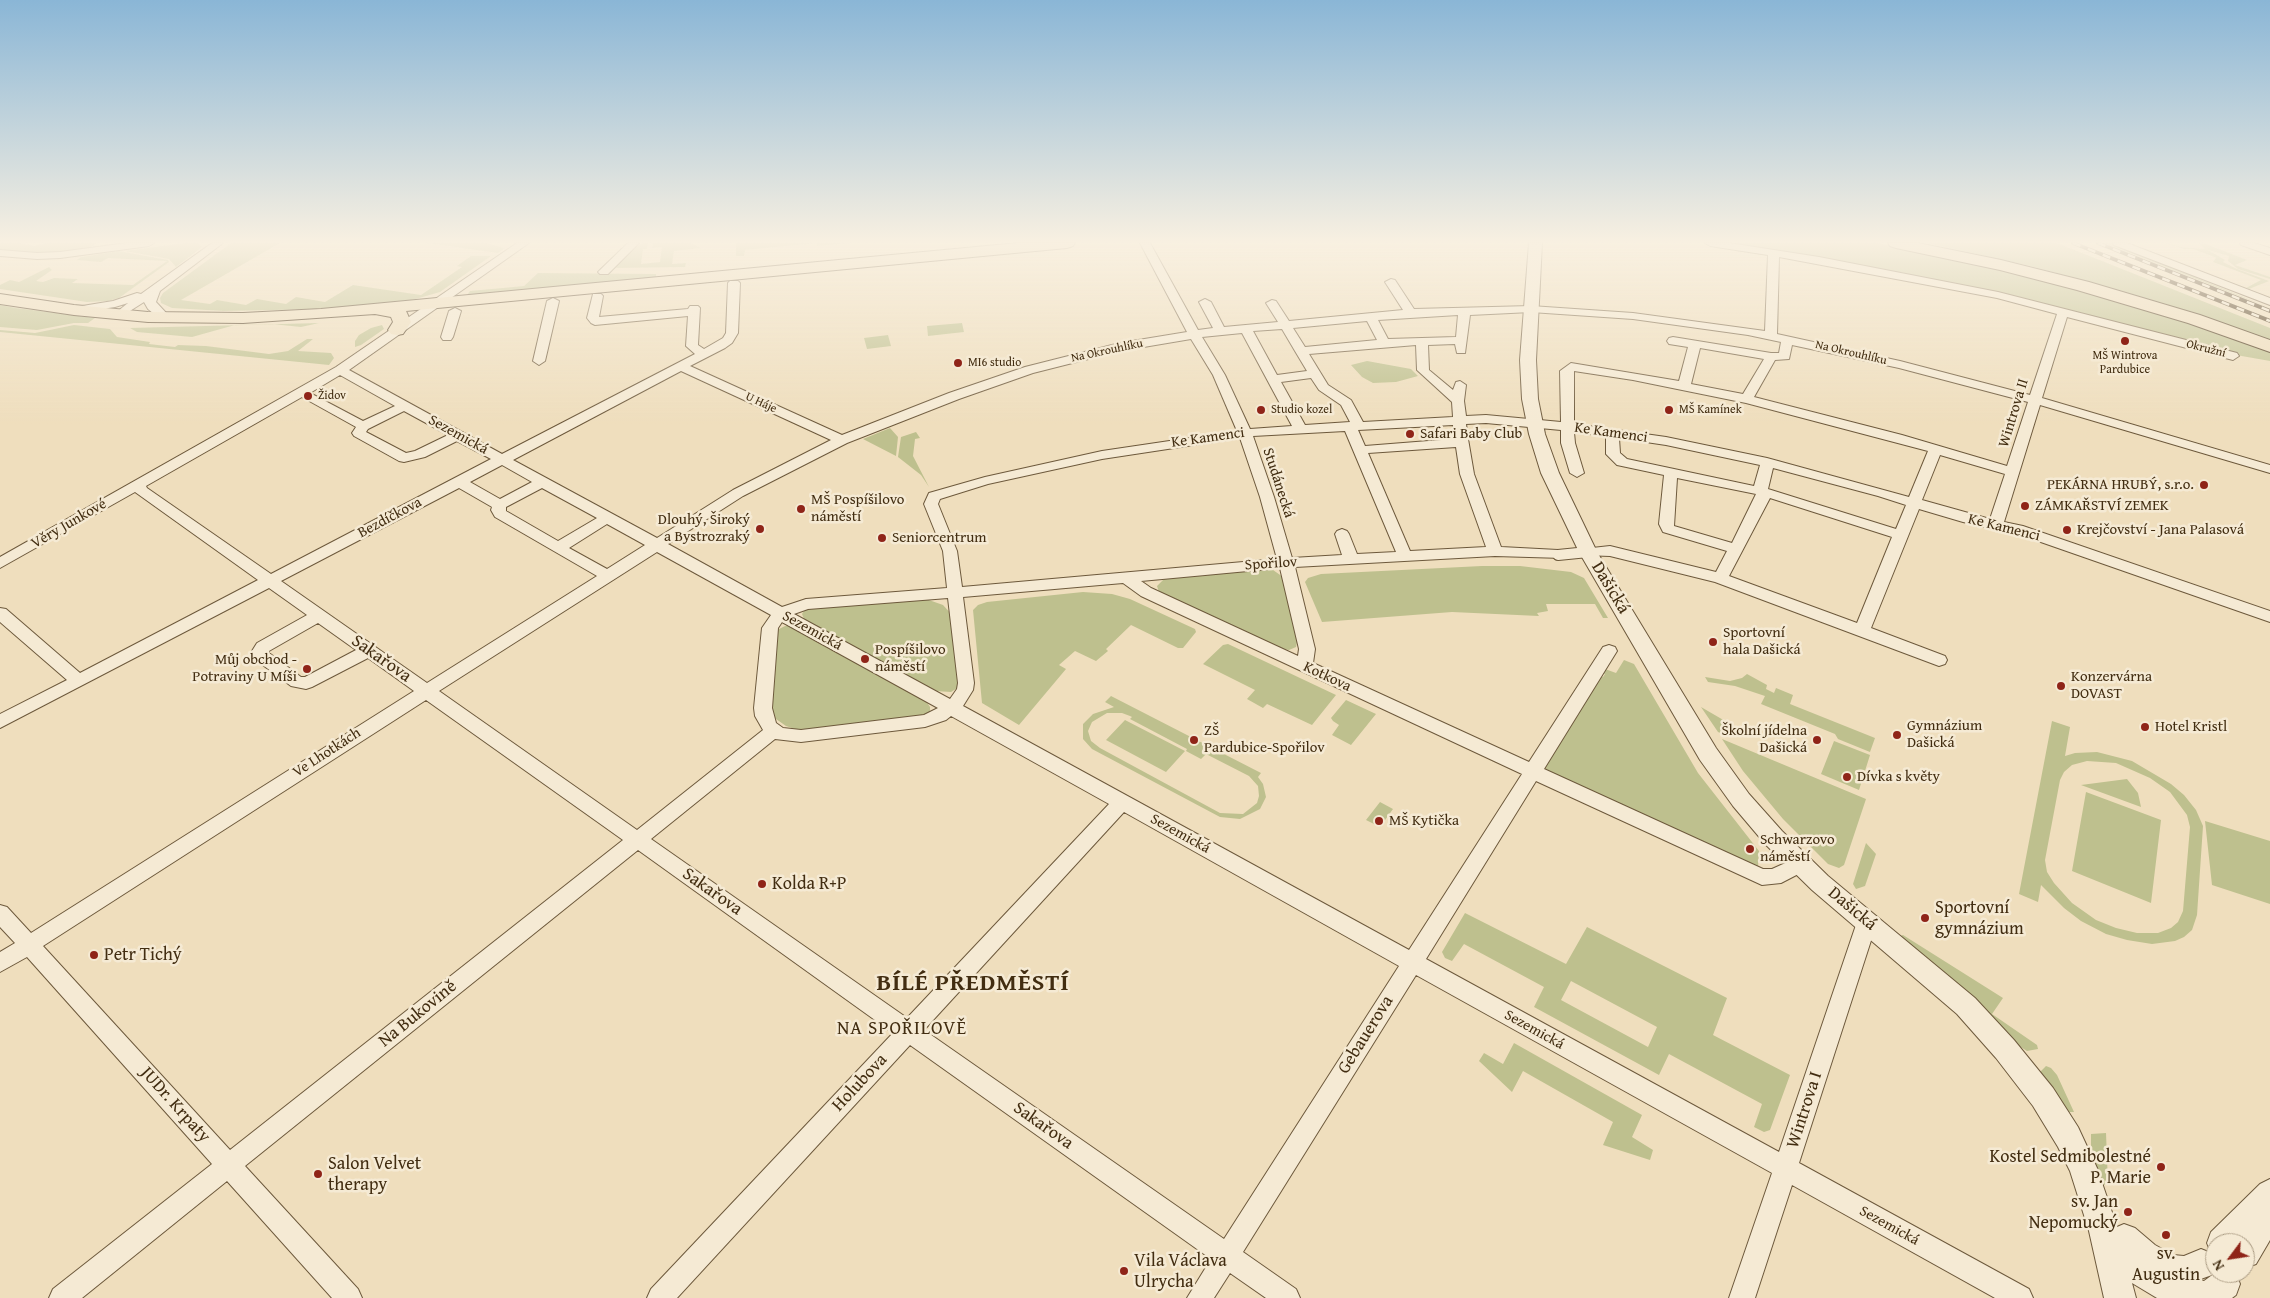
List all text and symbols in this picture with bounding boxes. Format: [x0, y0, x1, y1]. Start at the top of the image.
marker: MŠ Wintrova Pardubice [2119, 335, 2131, 347]
street label: Na Okrouhlíku [1070, 336, 1144, 366]
street label: Okružní [2185, 337, 2227, 361]
street label: Na Okrouhlíku [1814, 338, 1888, 368]
place label: MŠ Wintrova Pardubice [2093, 349, 2157, 377]
place label: MI6 studio [968, 356, 1021, 370]
marker: MI6 studio [952, 357, 964, 369]
street label: Wintrova II [1995, 377, 2033, 449]
place label: Židov [318, 389, 346, 403]
street label: U Háje [743, 389, 779, 417]
marker: Židov [302, 390, 314, 402]
place label: Studio kozel [1271, 403, 1332, 417]
place label: MŠ Kamínek [1679, 403, 1742, 417]
marker: Studio kozel [1255, 404, 1267, 416]
marker: MŠ Kamínek [1663, 404, 1675, 416]
street label: Sezemická [425, 411, 491, 459]
street label: Ke Kamenci [1573, 419, 1649, 447]
street label: Ke Kamenci [1170, 424, 1246, 452]
place label: Safari Baby Club [1420, 425, 1522, 443]
marker: Safari Baby Club [1404, 428, 1416, 440]
street label: Studánecká [1258, 446, 1298, 520]
place label: PEKÁRNA HRUBÝ, s.r.o. [2047, 476, 2194, 494]
marker: PEKÁRNA HRUBÝ, s.r.o. [2198, 479, 2210, 491]
place label: MŠ Pospíšilovo náměstí [811, 491, 904, 526]
street label: Bezdíčkova [355, 494, 425, 542]
street label: Věry Junkové [28, 495, 110, 553]
place label: ZÁMKAŘSTVÍ ZEMEK [2035, 497, 2169, 515]
marker: ZÁMKAŘSTVÍ ZEMEK [2019, 500, 2031, 512]
marker: MŠ Pospíšilovo náměstí [795, 503, 807, 515]
street label: Ke Kamenci [1966, 510, 2042, 546]
place label: Dlouhý, Široký a Bystrozraký [658, 511, 750, 546]
place label: Krejčovství - Jana Palasová [2077, 521, 2244, 539]
marker: Dlouhý, Široký a Bystrozraký [754, 523, 766, 535]
marker: Krejčovství - Jana Palasová [2061, 524, 2073, 536]
place label: Seniorcentrum [892, 529, 987, 547]
marker: Seniorcentrum [876, 532, 888, 544]
street label: Spořilov [1244, 553, 1298, 575]
street label: Dašická [1586, 558, 1634, 618]
street label: Sezemická [779, 607, 845, 655]
place label: Sportovní hala Dašická [1723, 624, 1801, 659]
street label: Sakařova [347, 631, 415, 687]
marker: Sportovní hala Dašická [1707, 636, 1719, 648]
place label: Pospíšilovo náměstí [875, 641, 946, 676]
place label: Můj obchod - Potraviny U Míši [192, 651, 297, 686]
marker: Pospíšilovo náměstí [859, 653, 871, 665]
street label: Kotkova [1300, 658, 1354, 696]
marker: Můj obchod - Potraviny U Míši [301, 663, 313, 675]
place label: Konzervárna DOVAST [2071, 668, 2152, 703]
marker: Konzervárna DOVAST [2055, 680, 2067, 692]
place label: Gymnázium Dašická [1907, 717, 1982, 752]
place label: Hotel Kristl [2155, 718, 2227, 736]
marker: Hotel Kristl [2139, 721, 2151, 733]
place label: ZŠ Pardubice-Spořilov [1204, 722, 1325, 757]
place label: Školní jídelna Dašická [1722, 722, 1807, 757]
street label: Ve Lhotkách [290, 724, 364, 782]
marker: Gymnázium Dašická [1891, 729, 1903, 741]
marker: ZŠ Pardubice-Spořilov [1188, 734, 1200, 746]
marker: Školní jídelna Dašická [1811, 734, 1823, 746]
place label: Dívka s květy [1857, 768, 1940, 786]
marker: Dívka s květy [1841, 771, 1853, 783]
street label: Sezemická [1147, 810, 1213, 858]
place label: MŠ Kytička [1389, 812, 1459, 830]
marker: MŠ Kytička [1373, 815, 1385, 827]
place label: Schwarzovo náměstí [1760, 831, 1835, 866]
marker: Schwarzovo náměstí [1744, 843, 1756, 855]
street label: Sakařova [678, 864, 746, 920]
place label: Kolda R+P [772, 873, 846, 895]
marker: Kolda R+P [756, 878, 768, 890]
street label: Dašická [1823, 882, 1881, 936]
place label: Sportovní gymnázium [1935, 897, 2024, 940]
marker: Sportovní gymnázium [1919, 912, 1931, 924]
place label: Petr Tichý [104, 944, 182, 966]
marker: Petr Tichý [88, 949, 100, 961]
district label: BÍLÉ PŘEDMĚSTÍ [875, 970, 1071, 998]
street label: Na Bukovině [375, 976, 461, 1052]
street label: Gebauerova [1333, 992, 1399, 1078]
street label: Sezemická [1501, 1006, 1567, 1054]
district label: NA SPOŘILOVĚ [835, 1018, 969, 1040]
street label: Holubova [828, 1050, 892, 1116]
street label: JUDr. Krpaty [135, 1063, 215, 1147]
street label: Wintrova I [1782, 1069, 1828, 1151]
street label: Sakařova [1009, 1098, 1077, 1154]
place label: Kostel Sedmibolestné P. Marie [1990, 1146, 2151, 1188]
place label: Salon Velvet therapy [328, 1153, 421, 1196]
marker: Kostel Sedmibolestné P. Marie [2155, 1161, 2167, 1173]
marker: Salon Velvet therapy [312, 1168, 324, 1180]
place label: sv. Jan Nepomucký [2029, 1191, 2118, 1234]
street label: Sezemická [1856, 1202, 1922, 1250]
marker: sv. Jan Nepomucký [2122, 1206, 2134, 1218]
marker: sv. Augustin [2160, 1229, 2172, 1241]
north arrow [2205, 1233, 2255, 1283]
place label: sv. Augustin [2132, 1243, 2200, 1286]
place label: Vila Václava Ulrycha [1134, 1250, 1227, 1292]
text: N [2207, 1256, 2229, 1274]
marker: Vila Václava Ulrycha [1118, 1265, 1130, 1277]

